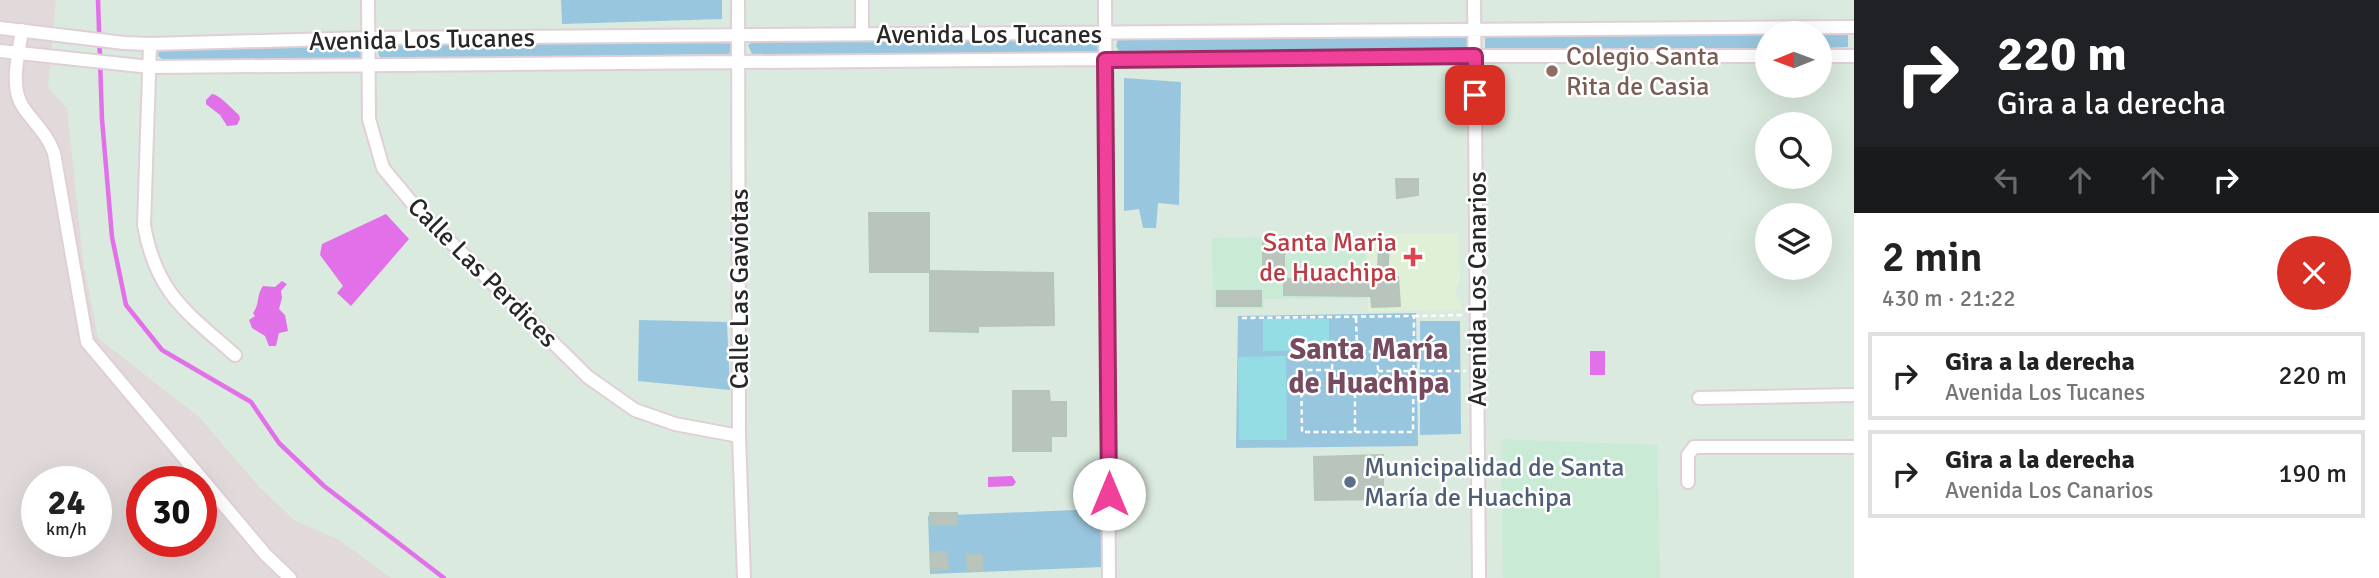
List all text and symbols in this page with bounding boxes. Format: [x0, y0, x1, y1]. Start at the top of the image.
street label: Avenida Los Tucanes [876, 19, 1102, 51]
north arrow [1755, 21, 1832, 98]
map controls [1755, 21, 1832, 280]
street label: Avenida Los Tucanes [309, 22, 535, 58]
text: 220 m [1997, 24, 2127, 84]
icon: right [1882, 28, 1973, 119]
place label: Colegio Santa Rita de Casia [1566, 41, 1719, 103]
marker: Colegio Santa Rita de Casia [1544, 63, 1560, 79]
pin [1445, 65, 1505, 125]
icon: arrive [1456, 76, 1494, 114]
text: Gira a la derecha [1997, 84, 2226, 123]
button: search [1755, 112, 1832, 189]
icon: left [1988, 161, 2026, 199]
icon: ahead [2061, 161, 2099, 199]
icon: ahead [2134, 161, 2172, 199]
icon: right [2207, 161, 2245, 199]
street label: Avenida Los Canarios [1462, 171, 1494, 407]
street label: Calle Las Gaviotas [724, 189, 756, 389]
street label: Calle Las Perdices [400, 191, 564, 355]
button: layers [1755, 203, 1832, 280]
place label: Santa Maria de Huachipa [1259, 227, 1397, 289]
text: 2 min [1882, 232, 1983, 283]
button: close [2277, 236, 2351, 310]
marker: Santa Maria de Huachipa [1403, 247, 1423, 267]
text: 430 m · 21:22 [1882, 284, 2016, 313]
district label: Santa María de Huachipa [1289, 331, 1449, 402]
text: Gira a la derecha [1945, 346, 2135, 378]
icon: right [1886, 357, 1924, 395]
text: 220 m [2278, 360, 2347, 392]
text: Avenida Los Tucanes [1945, 378, 2145, 407]
text: Gira a la derecha [1945, 444, 2135, 476]
place label: Municipalidad de Santa María de Huachipa [1364, 452, 1625, 514]
icon: right [1886, 455, 1924, 493]
position arrow [1072, 457, 1146, 531]
text: 190 m [2278, 458, 2347, 490]
speed limit sign: 30 [126, 466, 217, 557]
marker: Municipalidad de Santa María de Huachipa [1342, 474, 1358, 490]
text: Avenida Los Canarios [1945, 476, 2153, 505]
text: 24 [48, 481, 85, 524]
text: km/h [46, 518, 87, 540]

